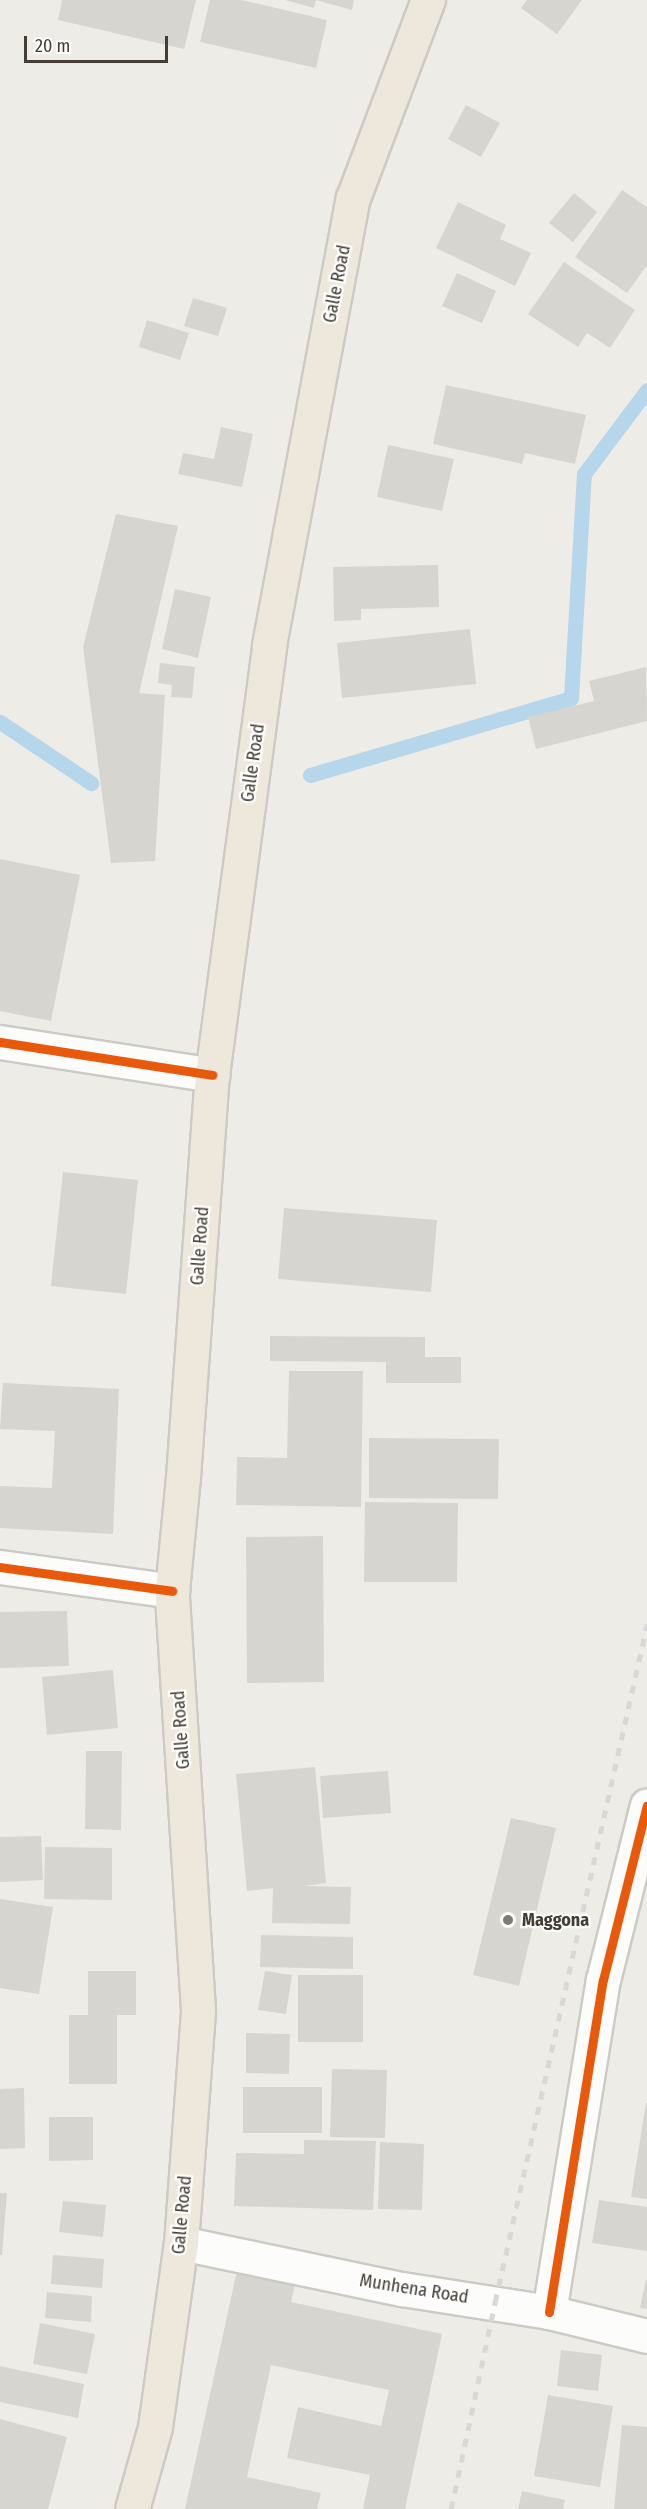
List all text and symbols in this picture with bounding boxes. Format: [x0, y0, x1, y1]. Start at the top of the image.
scale bar [27, 24, 171, 62]
text: 20 m [35, 35, 70, 57]
street label: Galle Road [319, 243, 355, 325]
street label: Galle Road [237, 722, 269, 804]
street label: Galle Road [186, 1206, 214, 1286]
street label: Galle Road [167, 1690, 195, 1770]
place label: Maggona [522, 1909, 589, 1931]
marker: Maggona [499, 1911, 517, 1929]
street label: Galle Road [168, 2175, 196, 2255]
street label: Munhena Road [358, 2270, 470, 2308]

